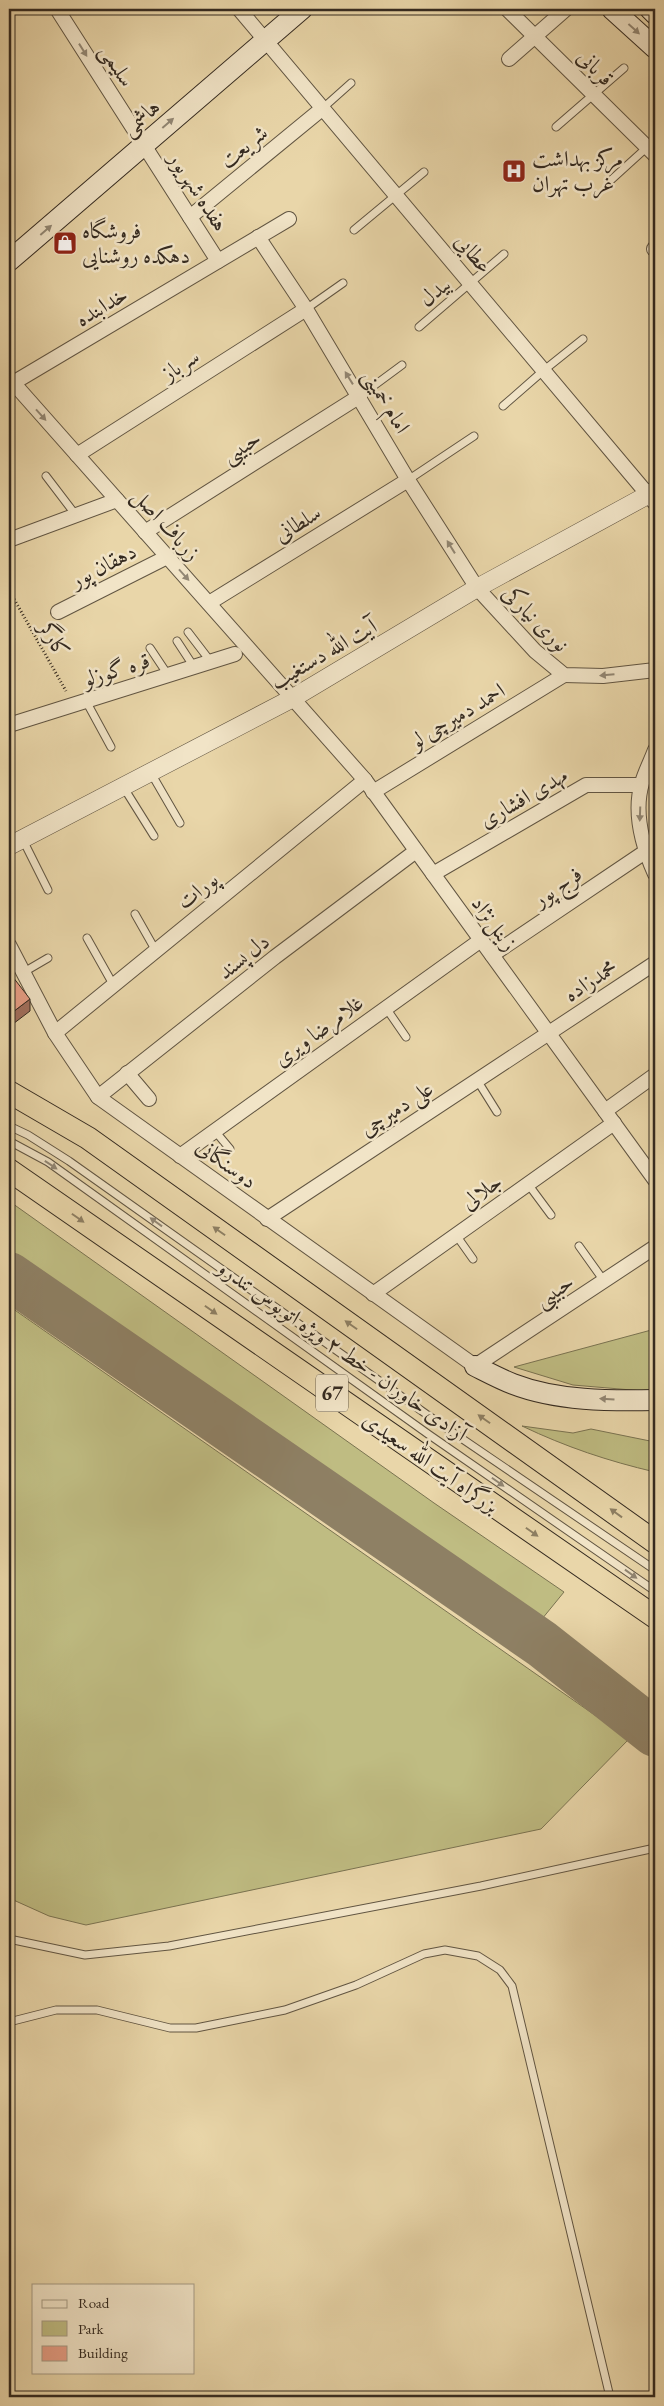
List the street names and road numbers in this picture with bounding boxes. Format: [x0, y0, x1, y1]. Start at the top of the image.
street label: سلیمی [92, 38, 142, 93]
street label: قربانی [571, 43, 620, 92]
street label: هاشمی [115, 92, 167, 143]
street label: شریعت [213, 118, 273, 175]
street label: هفده شهریور [161, 144, 235, 237]
street label: عطایی [448, 227, 499, 280]
street label: بیدل [412, 270, 456, 313]
street label: خدابنده [70, 280, 133, 333]
street label: سرباز [154, 341, 205, 388]
street label: امام خمینی [352, 364, 417, 441]
street label: حبیبی [216, 423, 269, 473]
street label: زرباف اصل [125, 482, 207, 568]
street label: سلطانی [268, 498, 326, 549]
street label: دهقان پور [63, 536, 142, 597]
street label: نوری نیارکی [496, 579, 575, 658]
street label: آیت الله دستغیب [263, 608, 384, 696]
street label: کارگر [32, 614, 77, 663]
street label: قره گوزلو [77, 646, 153, 694]
street label: احمد دمیرچی لو [403, 676, 510, 756]
street label: مهدی افشاری [474, 760, 573, 834]
street label: فرج پور [525, 859, 590, 919]
street label: پورات [170, 864, 227, 918]
street label: زینل‌نژاد [464, 890, 524, 957]
street label: دل پسند [211, 927, 276, 987]
street label: محمدزاده [558, 952, 622, 1008]
street label: غلامرضا ویری [268, 988, 370, 1074]
street label: علی دمیرچی [354, 1074, 440, 1145]
street label: دوسنگانی [190, 1132, 263, 1195]
street label: جلالی [455, 1167, 508, 1216]
street label: آزادی خاوران - خط ۲ ویژه اتوبوس تندرو [210, 1252, 475, 1449]
street label: حبیبی [529, 1267, 582, 1317]
road number: 67 [316, 1375, 348, 1412]
street label: بزرگراه آیت الله سعیدی [357, 1402, 506, 1520]

